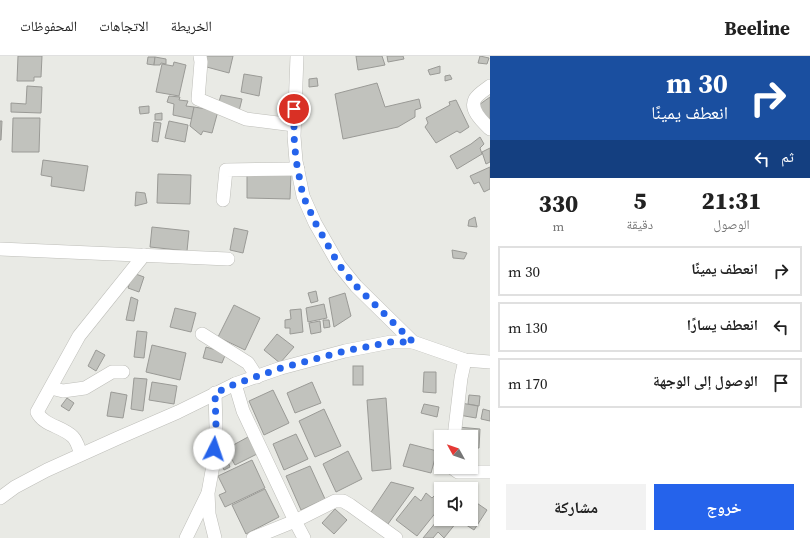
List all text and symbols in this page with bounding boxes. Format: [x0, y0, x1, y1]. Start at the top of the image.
text: Beeline [724, 15, 790, 41]
text: المحفوظات [20, 16, 77, 36]
text: الاتجاهات [99, 16, 149, 36]
text: الخريطة [171, 16, 212, 36]
text: 30 m [666, 64, 728, 102]
icon: right [742, 72, 794, 124]
pin [277, 92, 311, 126]
icon: arrive [283, 98, 305, 120]
text: انعطف يمينًا [651, 100, 728, 125]
text: ثم [781, 146, 794, 167]
icon: left [751, 148, 773, 170]
text: 5 [633, 184, 646, 217]
text: 21:31 [701, 184, 762, 217]
text: 330 [538, 187, 578, 220]
text: دقيقة [627, 216, 653, 233]
text: الوصول [714, 216, 750, 233]
text: m [552, 218, 564, 235]
text: انعطف يمينًا [691, 258, 758, 279]
icon: right [770, 260, 792, 282]
text: 30 m [508, 261, 540, 282]
text: انعطف يسارًا [687, 314, 758, 335]
icon: left [770, 316, 792, 338]
text: 130 m [508, 317, 548, 338]
text: الوصول إلى الوجهة [653, 370, 758, 391]
icon: arrive [770, 372, 792, 394]
text: 170 m [508, 373, 548, 394]
position arrow [193, 428, 235, 470]
north arrow [434, 430, 478, 474]
map controls [434, 430, 478, 526]
button: sound [434, 482, 478, 526]
button: مشاركة [506, 484, 646, 530]
button: خروج [654, 484, 794, 530]

